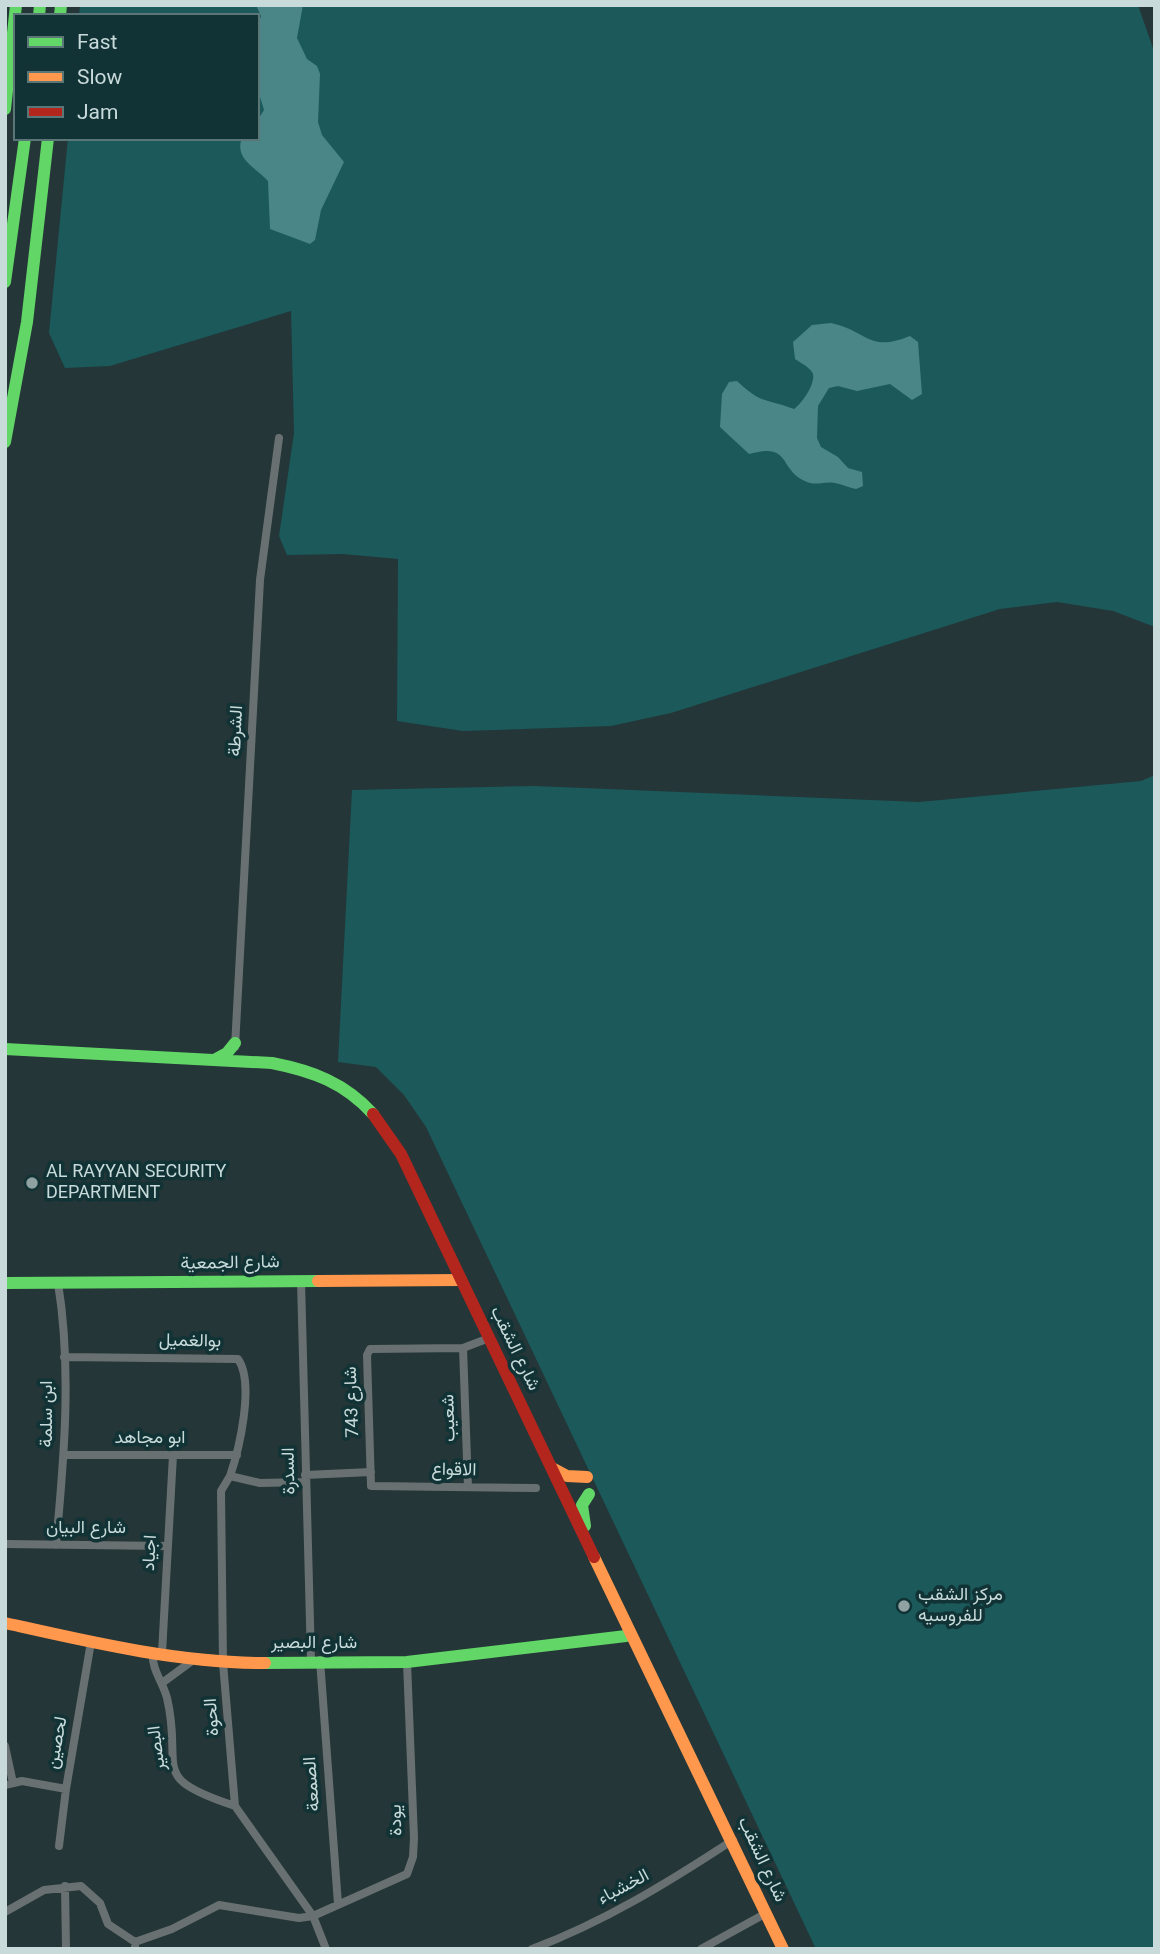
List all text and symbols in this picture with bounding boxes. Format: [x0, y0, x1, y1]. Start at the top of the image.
legend [14, 14, 259, 140]
text: Fast [77, 27, 118, 60]
text: Slow [77, 62, 123, 95]
text: Jam [77, 97, 118, 130]
street label: الشرطة [222, 705, 252, 757]
place label: AL RAYYAN SECURITY DEPARTMENT [46, 1159, 227, 1208]
marker: AL RAYYAN SECURITY DEPARTMENT [24, 1175, 40, 1191]
street label: شارع الجمعية [180, 1249, 280, 1279]
street label: شارع الشقب [481, 1302, 547, 1396]
street label: بوالغميل [159, 1327, 221, 1357]
street label: شارع 743 [338, 1366, 368, 1438]
street label: ابن سلمة [34, 1381, 62, 1447]
street label: شعيب [435, 1394, 465, 1442]
street label: ابو مجاهد [115, 1425, 185, 1453]
street label: السدرة [276, 1447, 304, 1495]
street label: الاقواع [431, 1457, 477, 1485]
street label: شارع البيان [46, 1515, 126, 1543]
street label: اجياد [136, 1534, 166, 1572]
place label: مركز الشقب للفروسيه [918, 1582, 1003, 1631]
marker: مركز الشقب للفروسيه [896, 1598, 912, 1614]
street label: شارع البصير [270, 1630, 357, 1658]
street label: الحوة [198, 1697, 228, 1737]
street label: لحصين [40, 1714, 76, 1772]
street label: البصير [141, 1724, 175, 1773]
street label: الصمعة [297, 1756, 329, 1812]
street label: يودة [382, 1804, 412, 1836]
street label: شارع الشقب [729, 1813, 793, 1907]
street label: الخشباء [593, 1863, 655, 1913]

